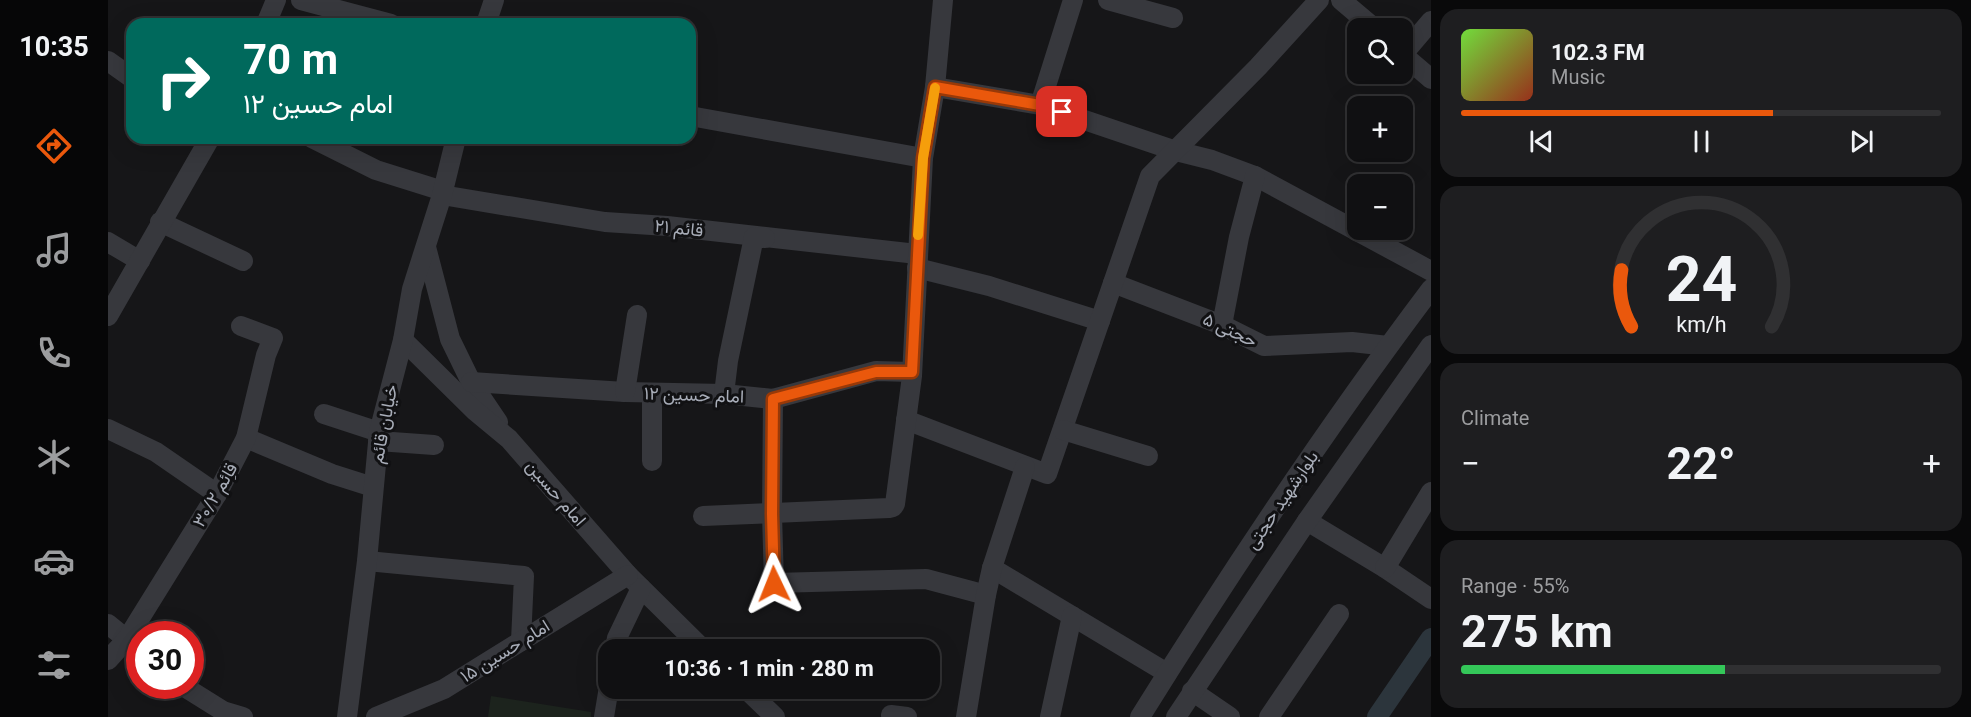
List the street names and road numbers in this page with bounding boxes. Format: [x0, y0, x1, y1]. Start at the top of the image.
street label: قائم ۲۱ [653, 215, 705, 242]
street label: حجتی ۵ [1199, 308, 1261, 352]
street label: امام حسین ۱۲ [644, 382, 744, 409]
street label: خیابان قائم [366, 383, 403, 465]
street label: بلوارشهید حجتی [1241, 447, 1323, 553]
street label: امام حسین [520, 455, 591, 531]
street label: قاِئم ۳۰/۲ [188, 459, 243, 532]
street label: امام حسین ۱۵ [456, 615, 554, 688]

